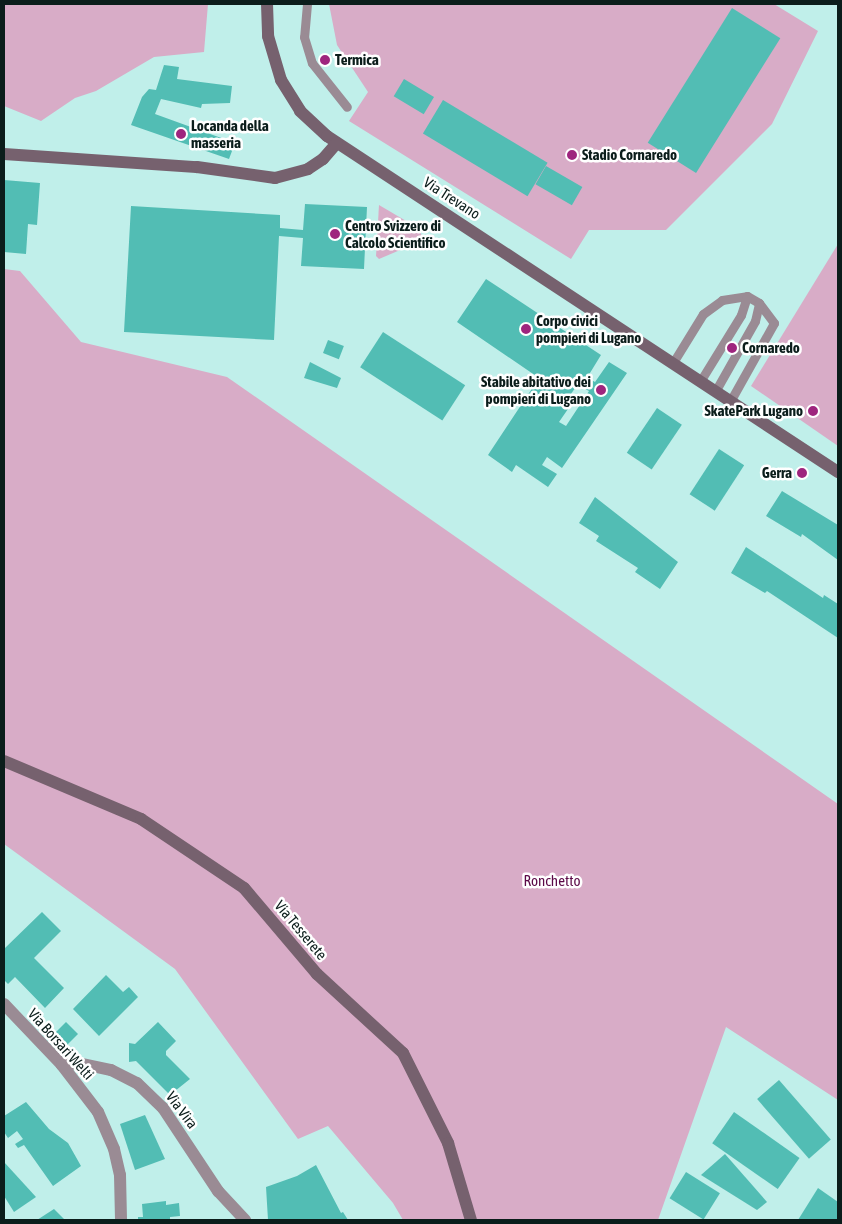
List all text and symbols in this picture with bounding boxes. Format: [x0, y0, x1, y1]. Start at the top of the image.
place label: Termica [335, 51, 379, 69]
marker: Termica [319, 54, 331, 66]
place label: Locanda della masseria [191, 116, 269, 151]
marker: Locanda della masseria [175, 128, 187, 140]
place label: Stadio Cornaredo [582, 146, 677, 164]
marker: Stadio Cornaredo [566, 149, 578, 161]
street label: Via Trevano [420, 173, 484, 223]
place label: Centro Svizzero di Calcolo Scientifico [345, 216, 445, 251]
marker: Centro Svizzero di Calcolo Scientifico [329, 228, 341, 240]
place label: Corpo civici pompieri di Lugano [536, 311, 641, 346]
marker: Corpo civici pompieri di Lugano [520, 323, 532, 335]
place label: Cornaredo [742, 339, 800, 357]
marker: Cornaredo [726, 342, 738, 354]
place label: Stabile abitativo dei pompieri di Lugano [481, 372, 591, 407]
marker: Stabile abitativo dei pompieri di Lugano [595, 384, 607, 396]
place label: SkatePark Lugano [705, 402, 803, 420]
marker: SkatePark Lugano [807, 405, 819, 417]
place label: Gerra [762, 464, 792, 482]
marker: Gerra [796, 467, 808, 479]
park label: Ronchetto [524, 872, 580, 890]
street label: Via Tesserete [271, 897, 331, 963]
street label: Via Borsari Welti [24, 1005, 98, 1083]
street label: Via Vira [162, 1088, 202, 1132]

